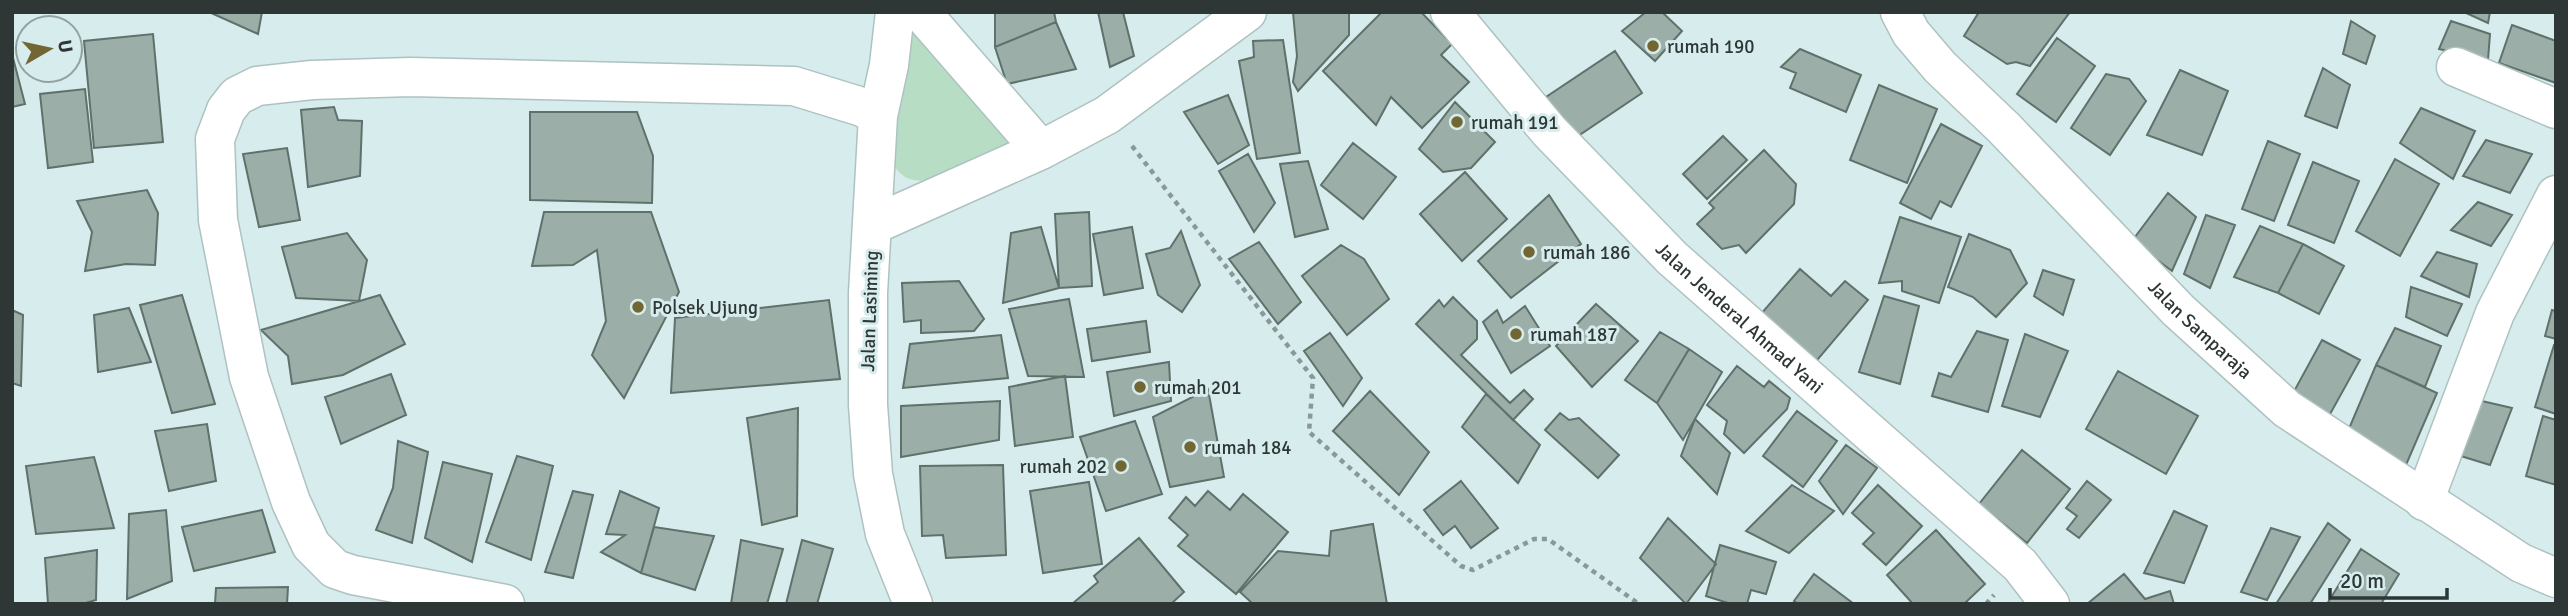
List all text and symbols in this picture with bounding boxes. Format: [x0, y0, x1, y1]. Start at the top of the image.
north arrow [14, 14, 84, 84]
place label: rumah 190 [1667, 35, 1754, 59]
text: U [52, 38, 78, 55]
marker: rumah 190 [1645, 38, 1661, 54]
place label: rumah 191 [1471, 111, 1558, 135]
marker: rumah 191 [1449, 114, 1465, 130]
street label: Jalan Jenderal Ahmad Yani [1650, 237, 1828, 399]
place label: rumah 186 [1543, 241, 1630, 265]
marker: rumah 186 [1521, 244, 1537, 260]
street label: Jalan Lasiming [856, 250, 884, 372]
street label: Jalan Samparaja [2143, 275, 2257, 384]
place label: Polsek Ujung [652, 296, 758, 320]
marker: Polsek Ujung [630, 299, 646, 315]
place label: rumah 187 [1530, 323, 1617, 347]
marker: rumah 187 [1508, 326, 1524, 342]
place label: rumah 201 [1154, 376, 1241, 400]
marker: rumah 201 [1132, 379, 1148, 395]
place label: rumah 184 [1204, 436, 1291, 460]
marker: rumah 184 [1182, 439, 1198, 455]
place label: rumah 202 [1020, 455, 1107, 479]
marker: rumah 202 [1113, 458, 1129, 474]
scale bar [2330, 556, 2447, 600]
text: 20 m [2340, 568, 2384, 594]

